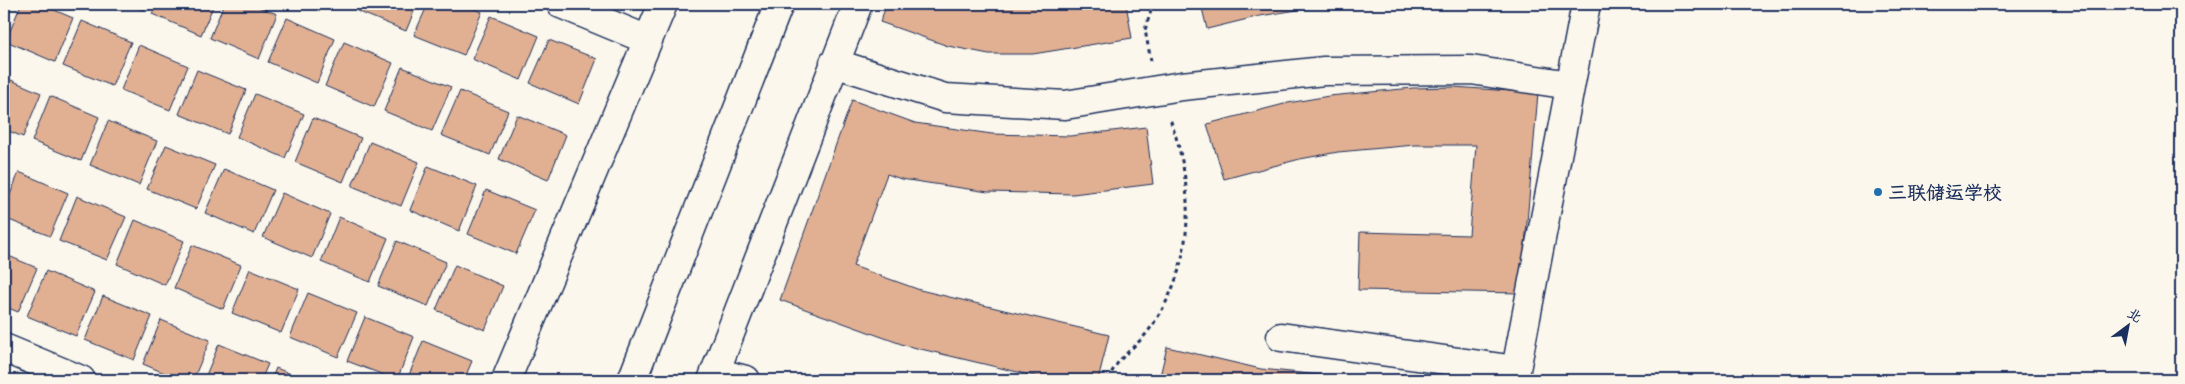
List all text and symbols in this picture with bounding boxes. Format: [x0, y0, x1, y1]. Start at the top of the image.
place label: 三联储运学校 [1888, 181, 2002, 204]
marker: 三联储运学校 [1872, 186, 1884, 198]
north arrow [2102, 302, 2152, 352]
text: 北 [2124, 304, 2145, 326]

